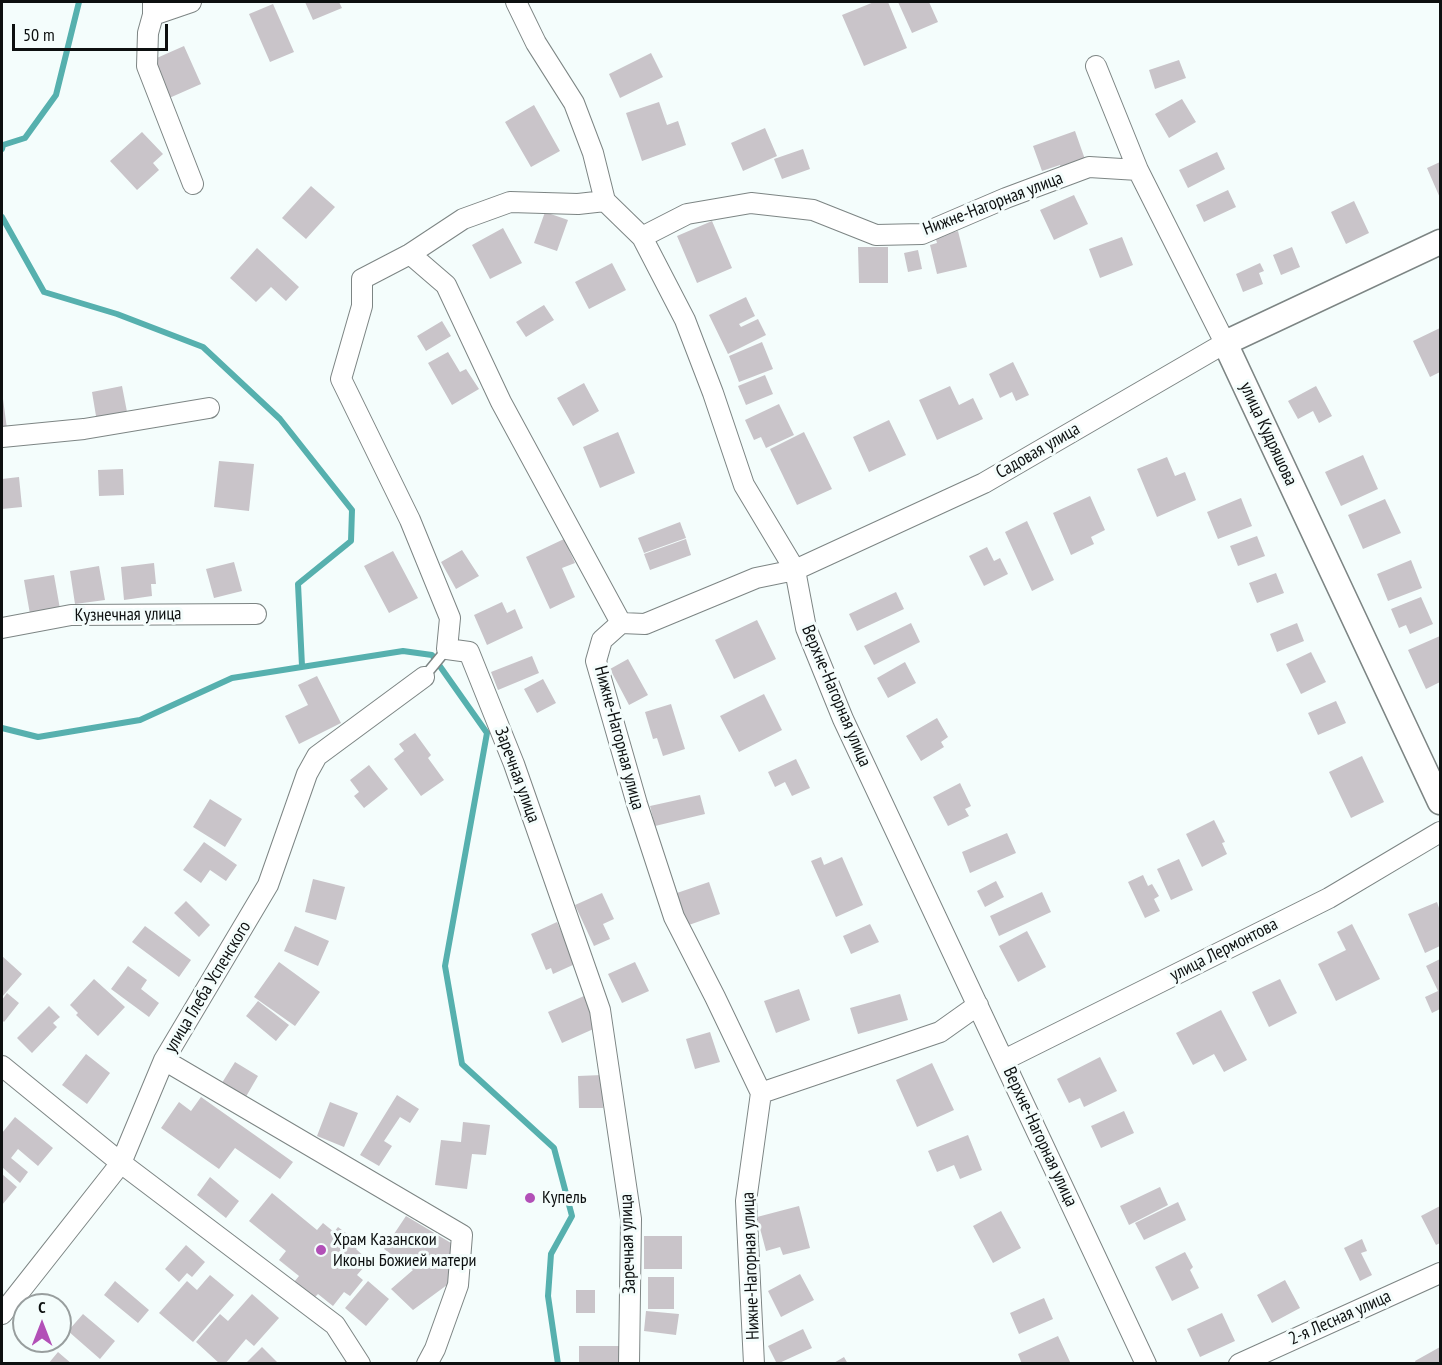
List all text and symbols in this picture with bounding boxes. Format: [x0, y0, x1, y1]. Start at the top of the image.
scale bar [15, 12, 171, 50]
text: 50 m [23, 23, 55, 46]
street label: Нижне-Нагорная улица [920, 167, 1066, 241]
street label: улица Кудряшова [1235, 379, 1301, 489]
street label: Садовая улица [992, 418, 1084, 484]
street label: Кузнечная улица [74, 603, 182, 627]
street label: Верхне-Нагорная улица [796, 622, 876, 770]
street label: Нижне-Нагорная улица [589, 664, 649, 812]
street label: Заречная улица [490, 724, 544, 826]
street label: улица Лермонтова [1167, 914, 1281, 986]
street label: улица Глеба Успенского [160, 917, 256, 1057]
street label: Верхне-Нагорная улица [998, 1064, 1082, 1210]
place label: Купель [542, 1187, 587, 1209]
marker: Купель [523, 1191, 537, 1205]
street label: Нижне-Нагорная улица [738, 1192, 764, 1340]
street label: Заречная улица [615, 1194, 641, 1294]
place label: Храм Казанскои Иконы Божией матери [333, 1229, 476, 1272]
marker: Храм Казанскои Иконы Божией матери [314, 1243, 328, 1257]
street label: 2-я Лесная улица [1286, 1286, 1394, 1350]
north arrow [12, 1293, 72, 1353]
text: С [38, 1297, 46, 1317]

